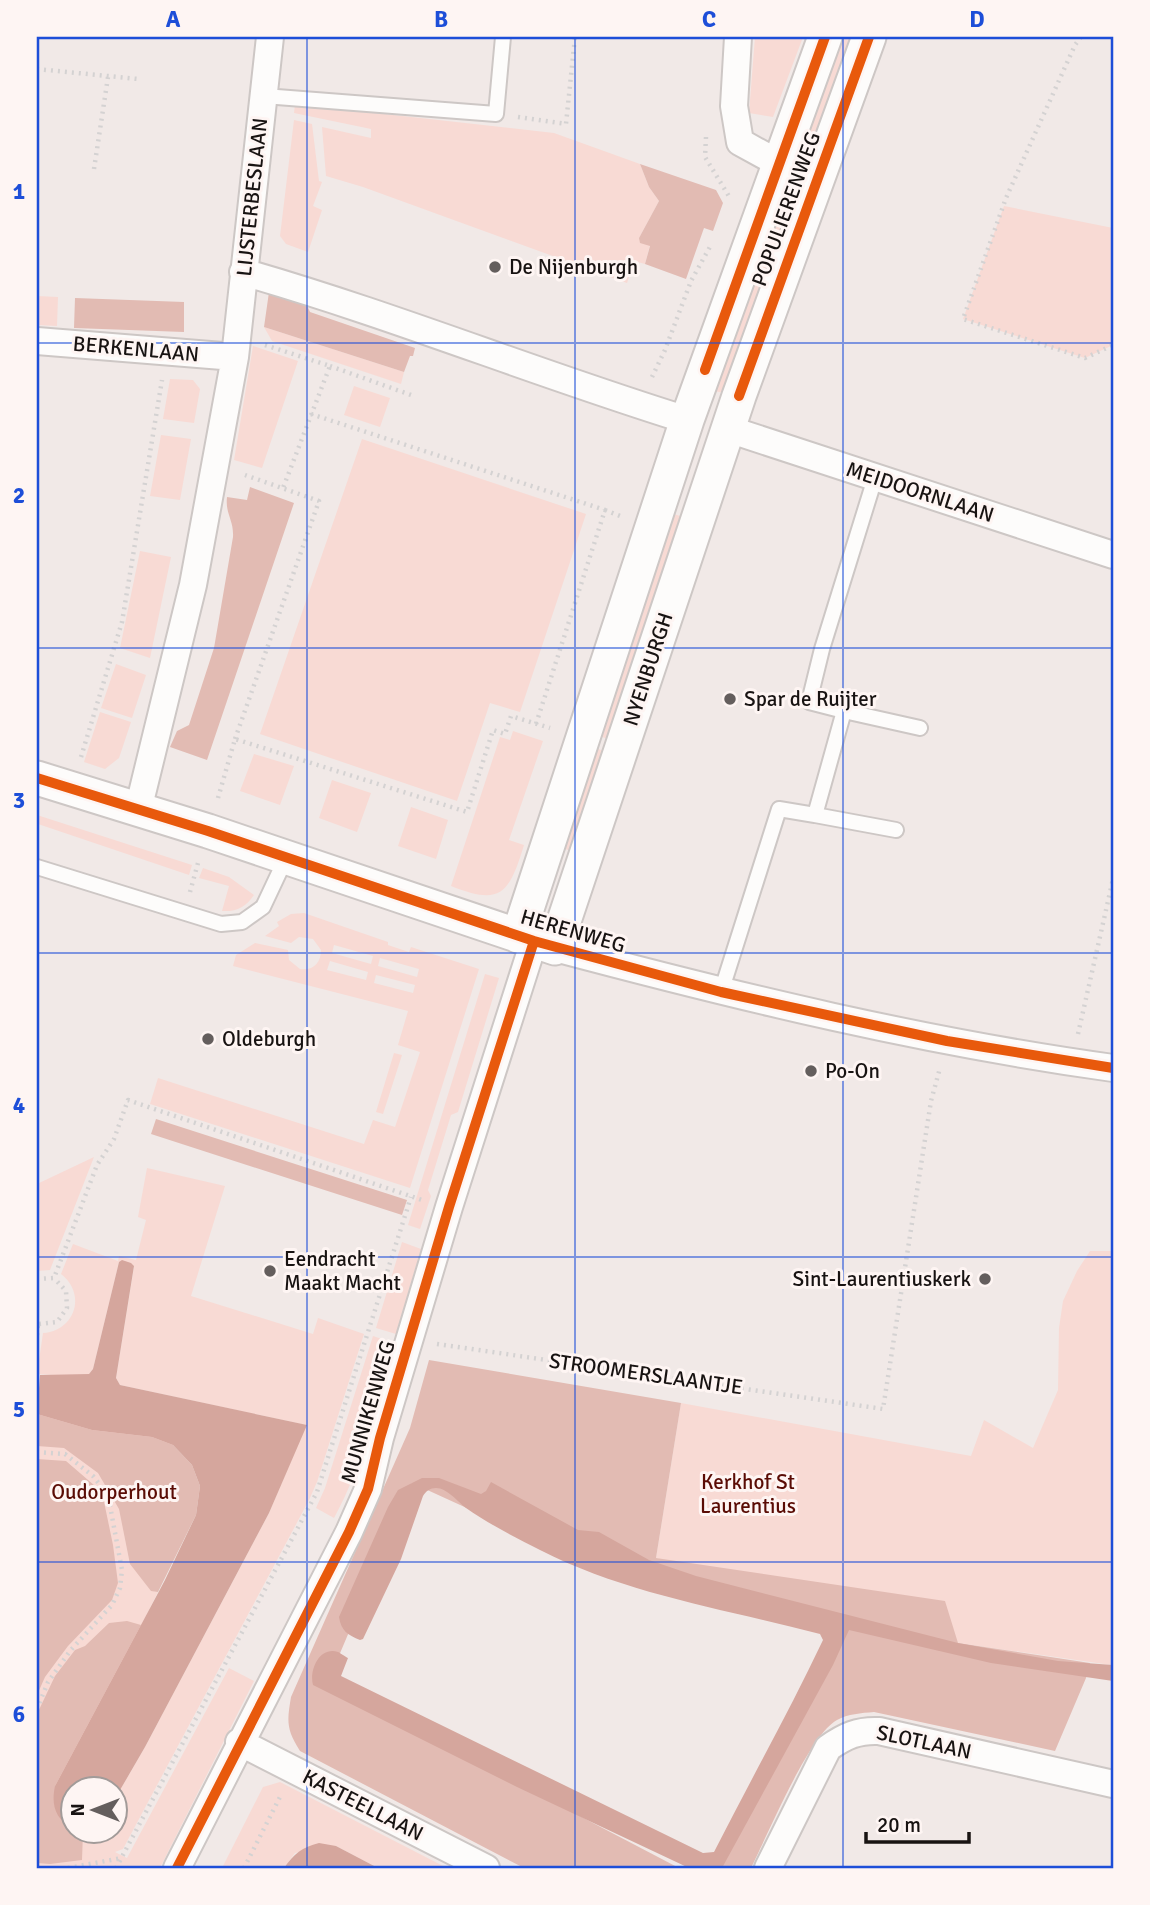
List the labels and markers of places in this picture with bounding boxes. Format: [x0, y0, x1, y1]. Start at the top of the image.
place label: De Nijenburgh [509, 254, 638, 280]
marker: De Nijenburgh [487, 259, 503, 275]
place label: Spar de Ruijter [744, 686, 877, 712]
marker: Spar de Ruijter [722, 691, 738, 707]
place label: Oldeburgh [222, 1026, 316, 1052]
marker: Oldeburgh [200, 1031, 216, 1047]
place label: Po-On [825, 1058, 880, 1084]
marker: Po-On [803, 1063, 819, 1079]
place label: Eendracht Maakt Macht [284, 1246, 401, 1296]
marker: Eendracht Maakt Macht [262, 1263, 278, 1279]
place label: Sint-Laurentiuskerk [793, 1266, 971, 1292]
marker: Sint-Laurentiuskerk [977, 1271, 993, 1287]

